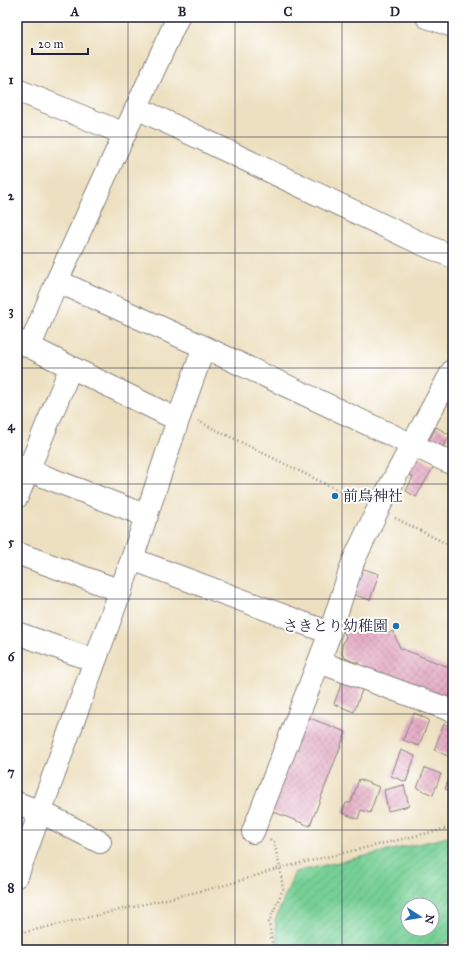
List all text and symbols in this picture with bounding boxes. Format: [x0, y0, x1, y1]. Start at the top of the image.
text: A [70, 4, 80, 20]
text: B [178, 4, 187, 20]
text: C [284, 4, 293, 20]
text: D [390, 4, 400, 20]
scale bar [32, 30, 88, 56]
text: 20 m [38, 37, 64, 51]
text: 1 [8, 72, 14, 88]
text: 2 [8, 188, 15, 204]
text: 3 [8, 303, 14, 319]
text: 4 [7, 418, 15, 434]
place label: 前鳥神社 [343, 487, 403, 505]
marker: 前鳥神社 [330, 491, 340, 501]
text: 5 [8, 534, 15, 550]
place label: さきとり幼稚園 [283, 617, 388, 635]
marker: さきとり幼稚園 [391, 621, 401, 631]
text: 6 [8, 649, 16, 665]
text: 7 [8, 764, 15, 780]
text: 8 [8, 880, 15, 896]
north arrow [400, 897, 440, 937]
text: N [422, 913, 437, 926]

